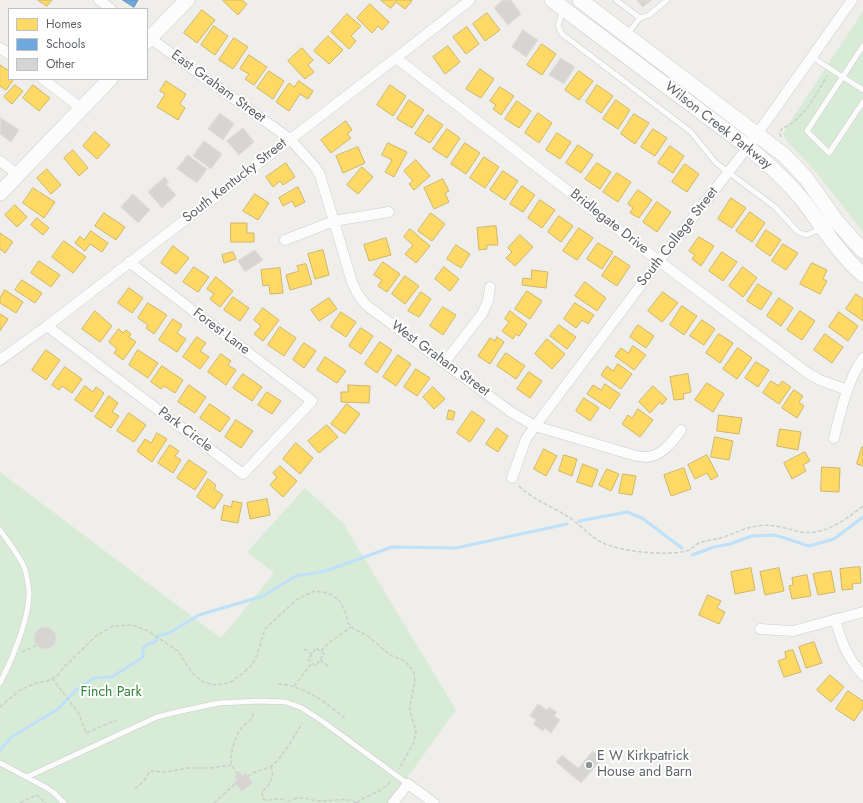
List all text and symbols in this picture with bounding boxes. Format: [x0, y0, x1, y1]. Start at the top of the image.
legend [8, 8, 148, 80]
text: Homes [46, 15, 82, 33]
text: Schools [46, 35, 85, 53]
street label: East Graham Street [168, 47, 268, 127]
text: Other [46, 55, 75, 73]
street label: Wilson Creek Parkway [661, 79, 775, 173]
street label: South Kentucky Street [180, 135, 290, 227]
street label: South College Street [634, 184, 722, 290]
street label: Bridlegate Drive [566, 186, 652, 258]
street label: Forest Lane [189, 305, 253, 359]
street label: West Graham Street [387, 317, 493, 401]
street label: Park Circle [154, 404, 216, 456]
park label: Finch Park [80, 685, 142, 701]
place label: E W Kirkpatrick House and Barn [597, 749, 692, 782]
marker: E W Kirkpatrick House and Barn [584, 760, 594, 770]

